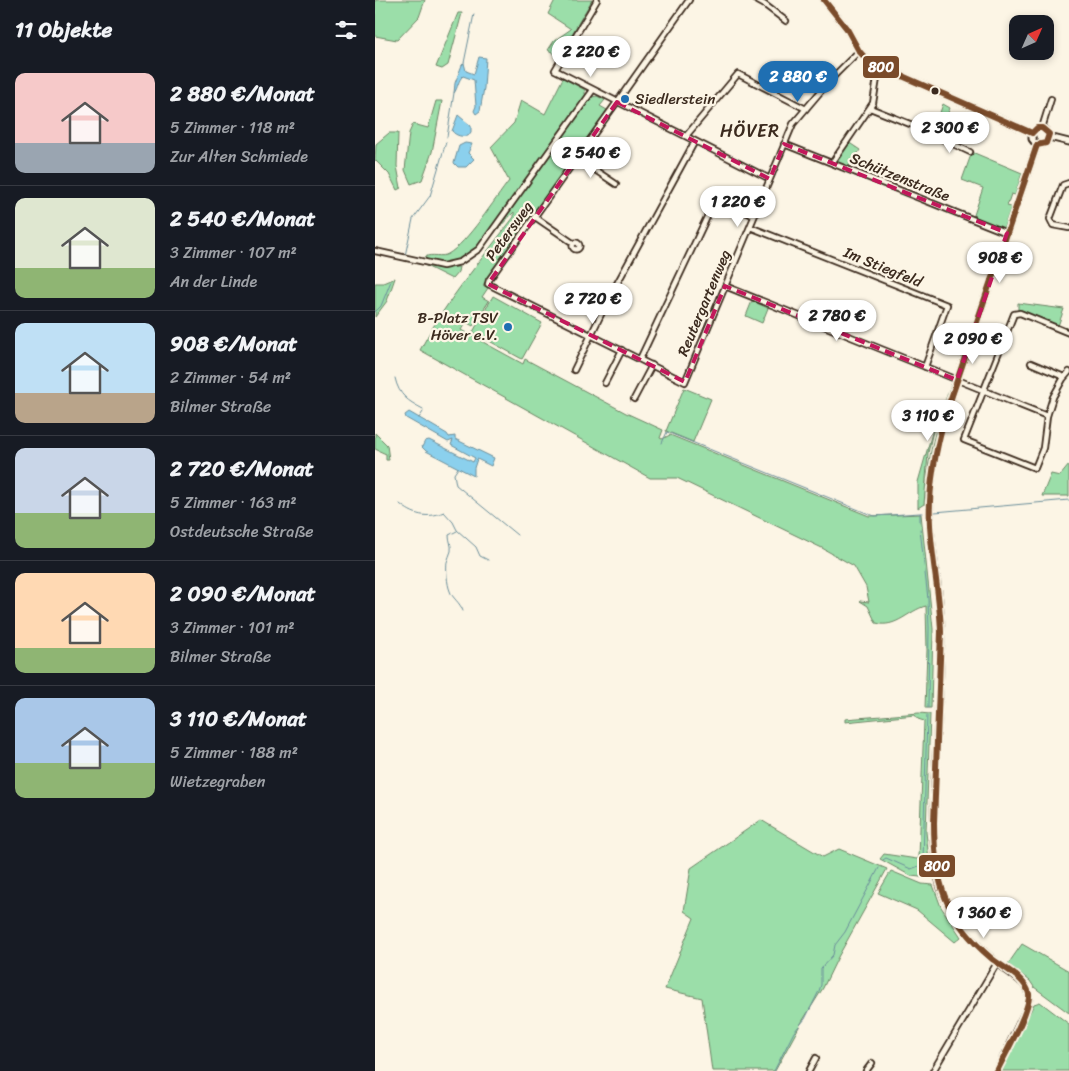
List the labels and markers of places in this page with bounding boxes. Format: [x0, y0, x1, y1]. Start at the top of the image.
pin: 2 220 € [545, 36, 637, 78]
pin: 2 880 € [752, 61, 844, 103]
place label: Siedlerstein [635, 86, 715, 112]
unlabelled marker [930, 86, 940, 96]
marker: Siedlerstein [619, 93, 631, 105]
pin: 2 300 € [904, 112, 996, 154]
pin: 2 540 € [545, 136, 637, 179]
pin: 1 220 € [692, 186, 784, 228]
pin: 908 € [965, 242, 1035, 284]
pin: 2 720 € [547, 282, 639, 325]
pin: 2 780 € [791, 300, 883, 342]
place label: B-Platz TSV Höver e.V. [418, 305, 499, 348]
marker: B-Platz TSV Höver e.V. [502, 321, 514, 333]
pin: 2 090 € [927, 322, 1019, 365]
pin: 3 110 € [882, 400, 974, 442]
pin: 1 360 € [938, 896, 1030, 939]

